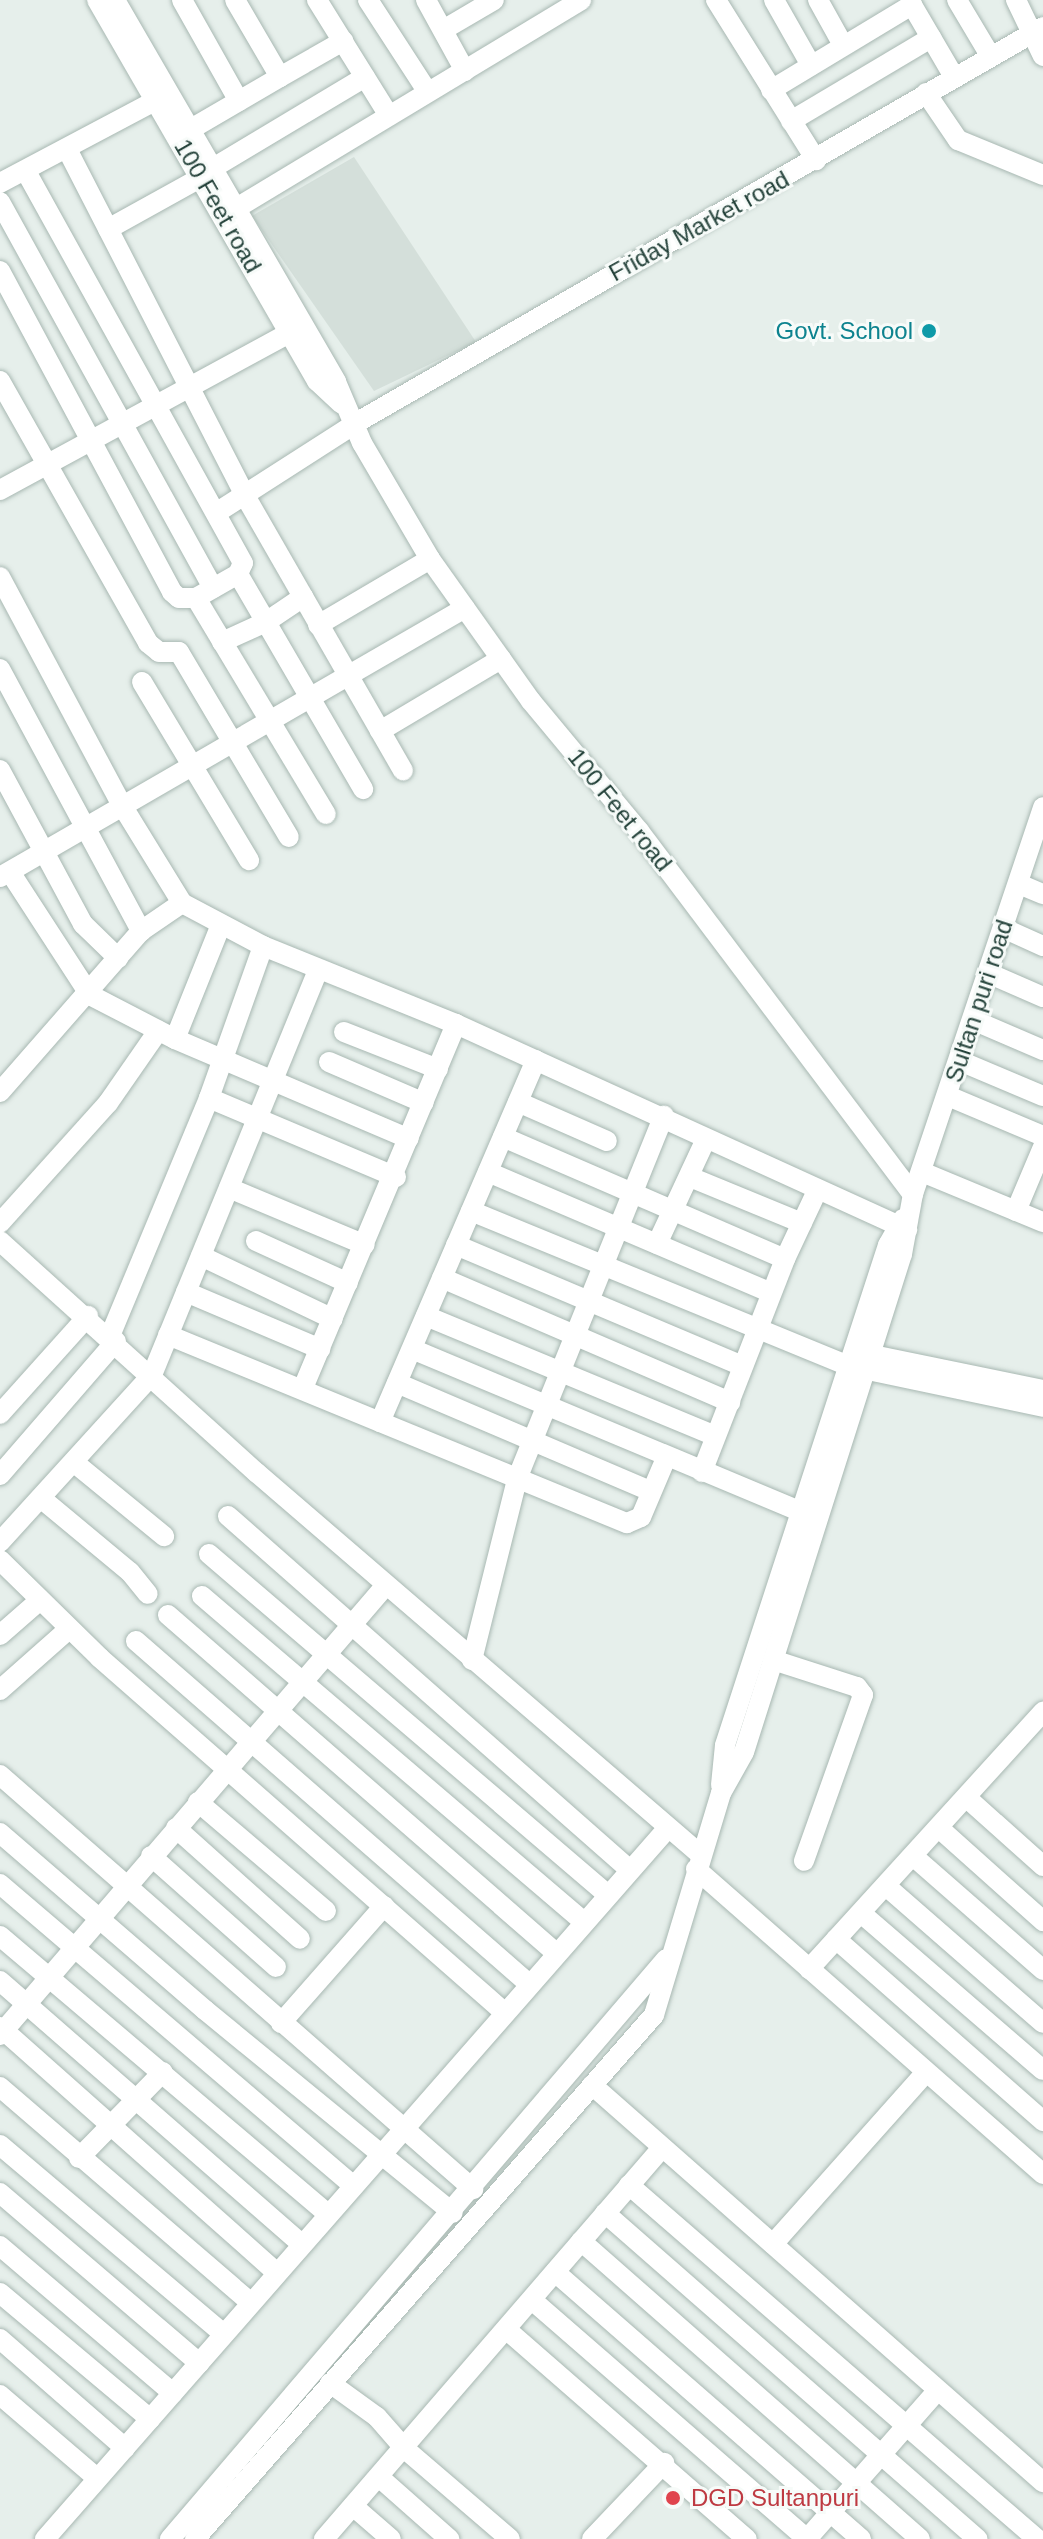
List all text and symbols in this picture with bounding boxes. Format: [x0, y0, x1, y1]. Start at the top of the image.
street label: 100 Feet road [168, 134, 268, 278]
street label: Friday Market road [604, 165, 794, 287]
place label: Govt. School [776, 317, 913, 345]
marker: Govt. School [920, 322, 938, 340]
street label: 100 Feet road [562, 743, 678, 877]
street label: Sultan puri road [939, 916, 1019, 1086]
place label: DGD Sultanpuri [691, 2484, 859, 2512]
marker: DGD Sultanpuri [662, 2487, 684, 2509]

